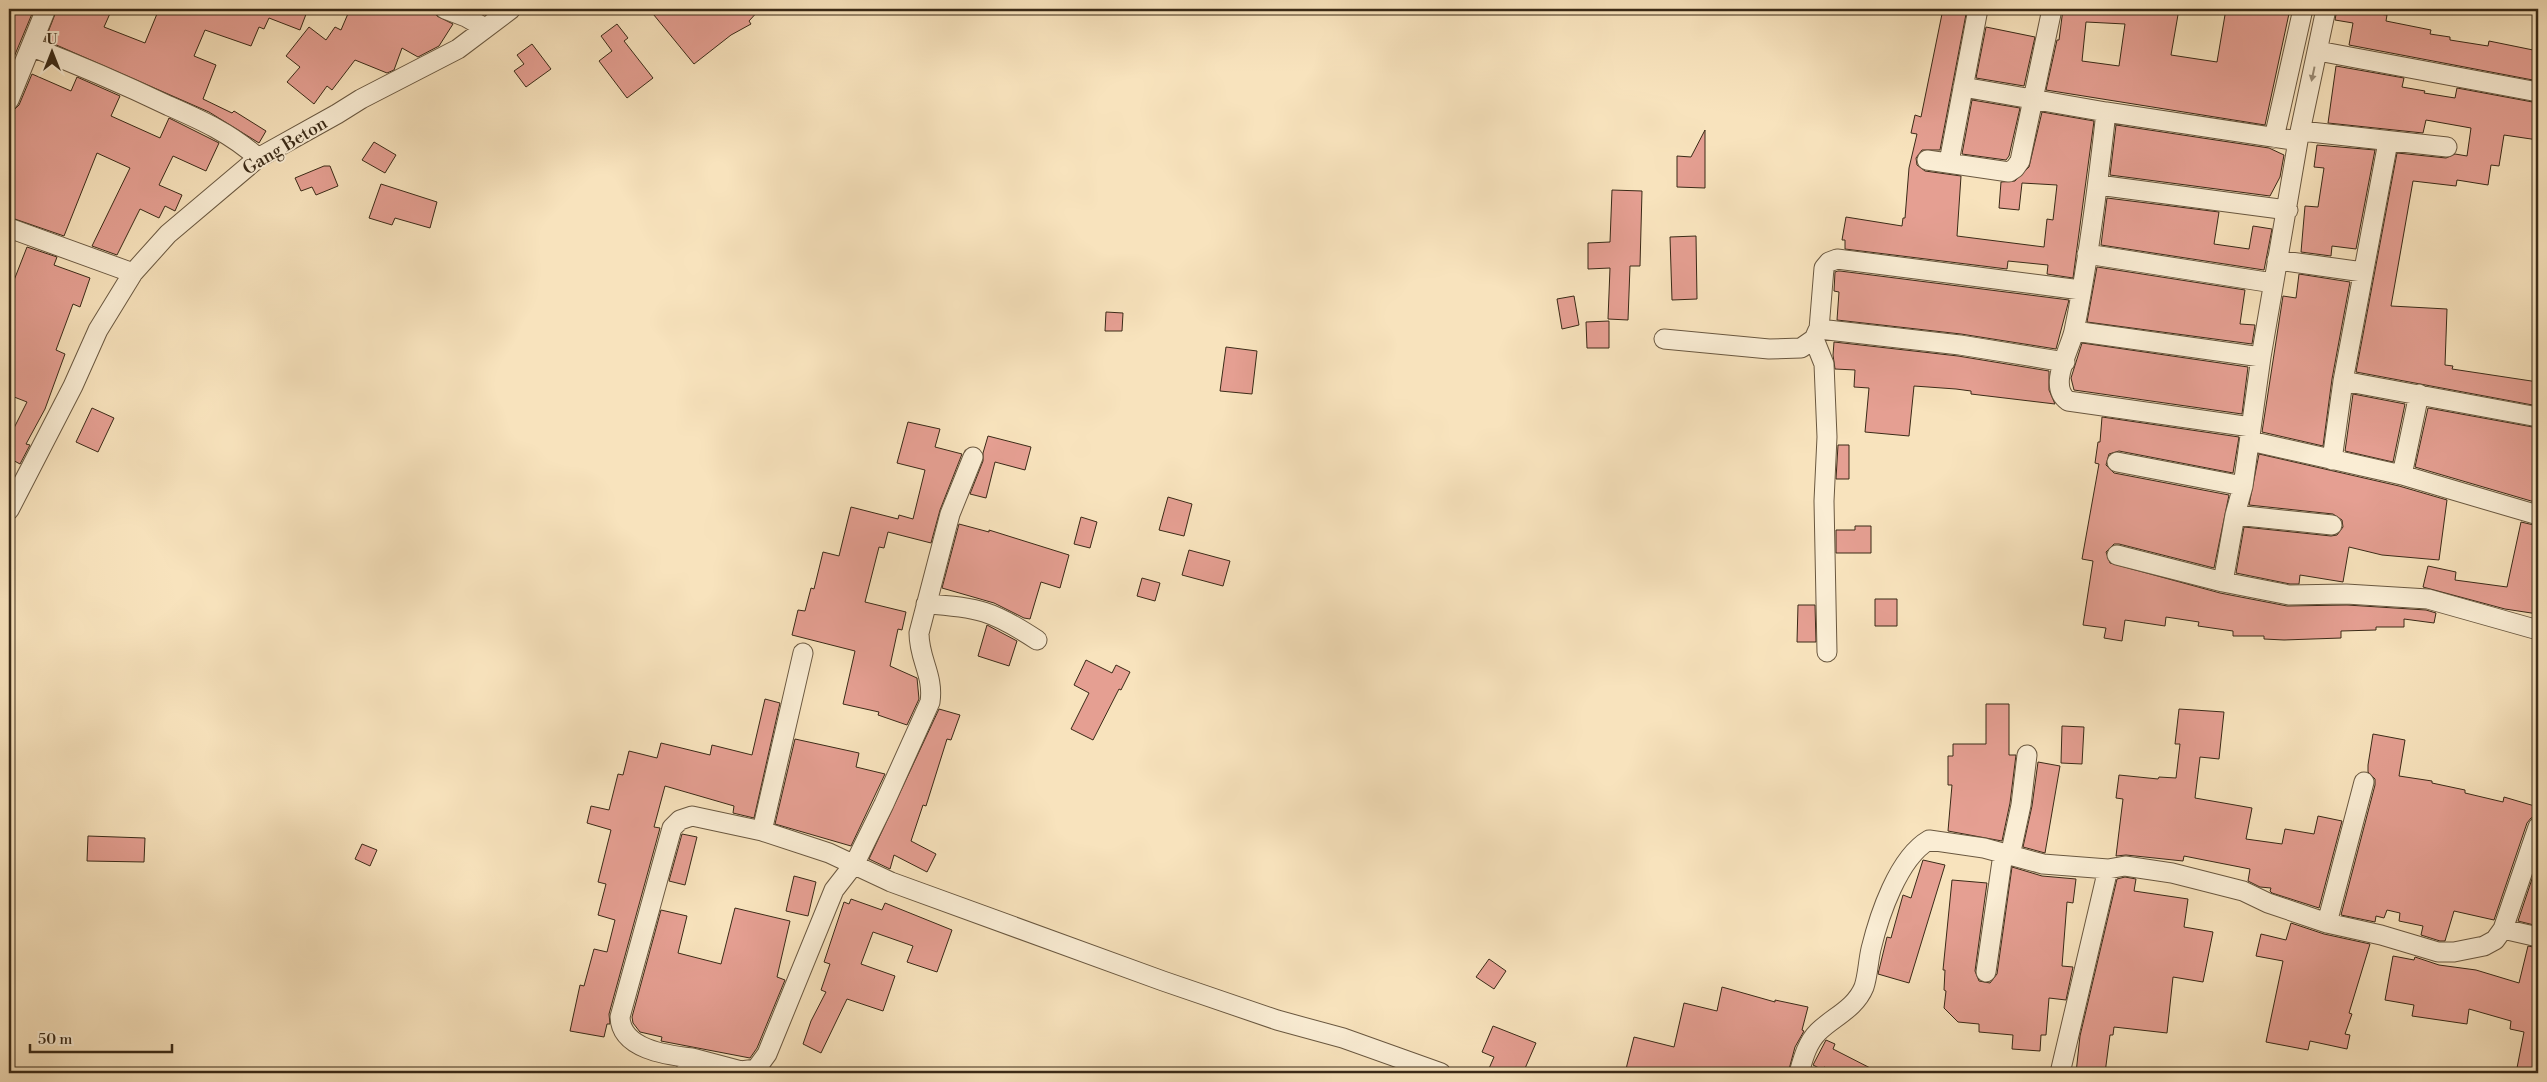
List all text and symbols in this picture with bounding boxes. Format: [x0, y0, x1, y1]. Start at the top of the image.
north arrow [28, 28, 78, 78]
text: U [47, 31, 58, 49]
one-way arrow [2309, 66, 2317, 81]
street label: Gang Beton [238, 112, 332, 180]
scale bar [30, 1022, 172, 1054]
text: 50 m [38, 1030, 72, 1049]

